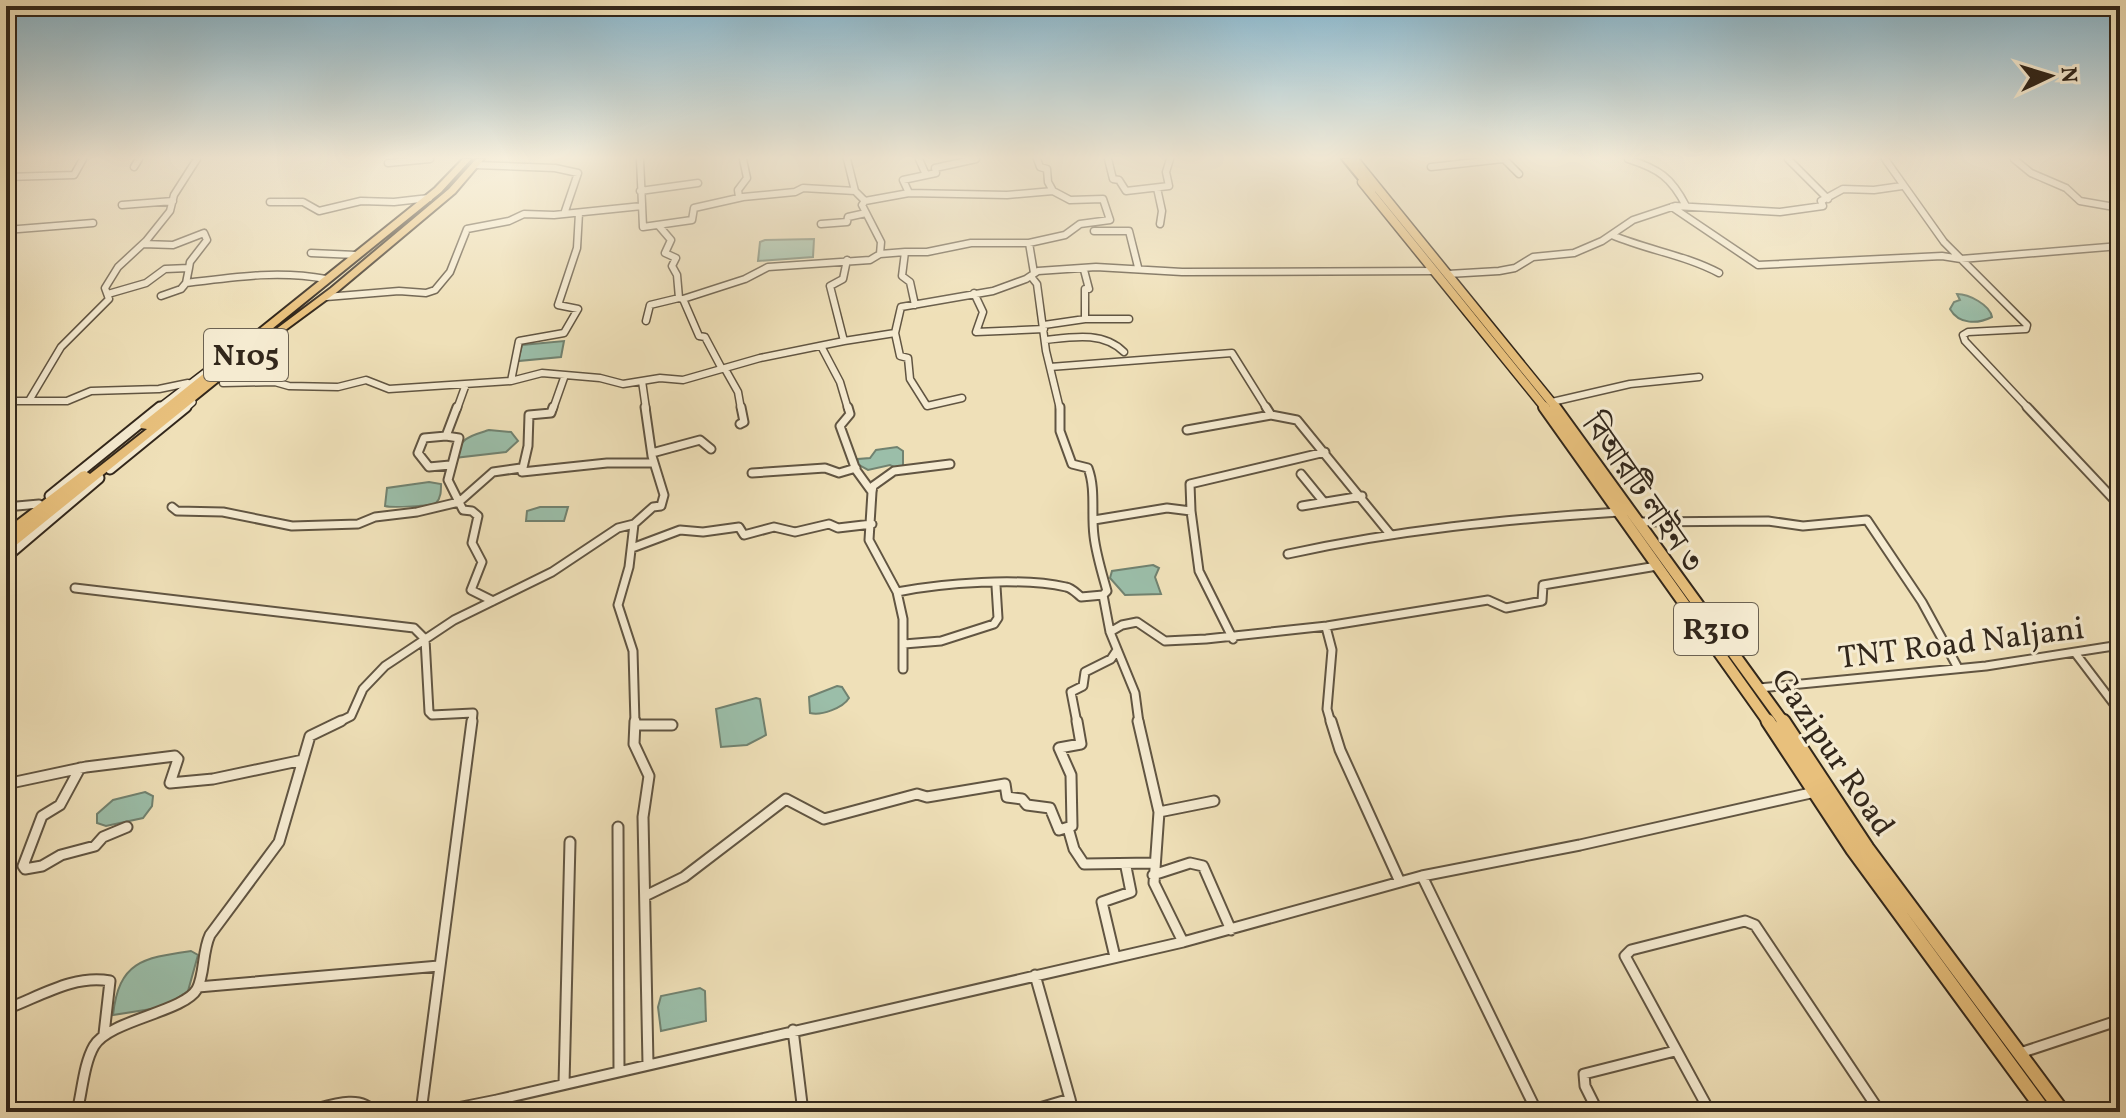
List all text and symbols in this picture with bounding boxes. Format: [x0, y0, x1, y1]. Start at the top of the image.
north arrow [2010, 36, 2090, 116]
text: N [2051, 66, 2083, 84]
road number: N105 [204, 329, 288, 381]
street label: বিআরটি লাইন ৩ [1570, 405, 1713, 583]
road number: R310 [1674, 603, 1758, 655]
street label: TNT Road Naljani [1836, 608, 2087, 682]
street label: Gazipur Road [1759, 661, 1904, 846]

